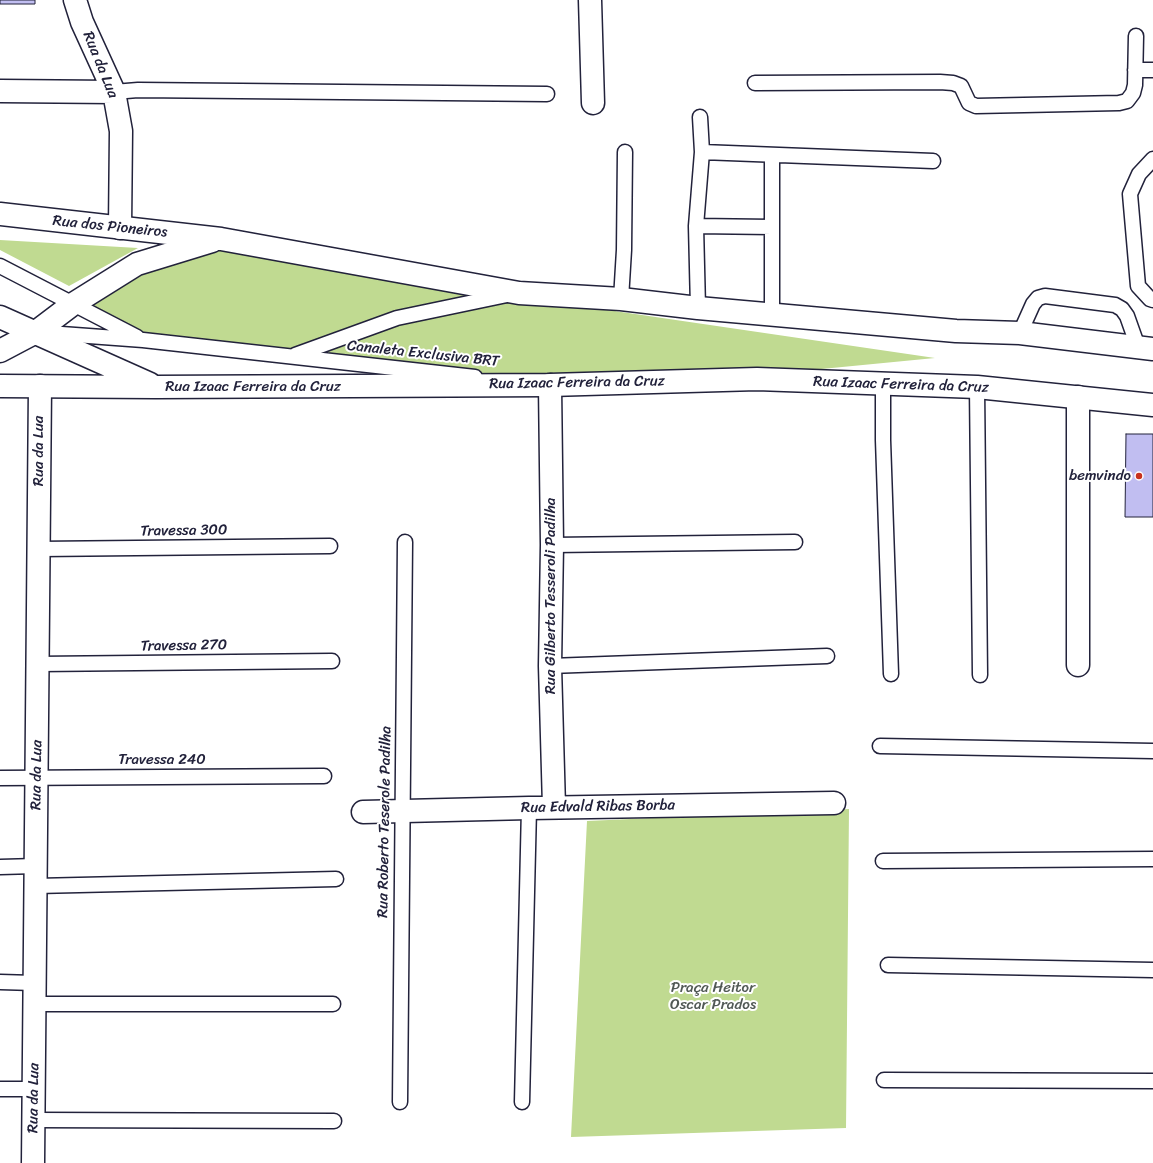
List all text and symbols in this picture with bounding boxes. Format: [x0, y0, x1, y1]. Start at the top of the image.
street label: Rua da Lua [78, 29, 122, 101]
street label: Rua dos Pioneiros [52, 212, 168, 242]
street label: Canaleta Exclusiva BRT [346, 337, 500, 371]
street label: Rua Izaac Ferreira da Cruz [489, 372, 665, 394]
street label: Rua Izaac Ferreira da Cruz [813, 373, 989, 397]
street label: Rua Izaac Ferreira da Cruz [165, 378, 341, 396]
street label: Rua da Lua [30, 416, 48, 486]
place label: bemvindo [1069, 467, 1131, 485]
marker: bemvindo [1134, 471, 1144, 481]
street label: Rua Gilberto Tesseroli Padilha [542, 498, 560, 694]
street label: Travessa 300 [140, 521, 228, 541]
street label: Travessa 270 [141, 636, 227, 656]
street label: Rua Roberto Teserole Padilha [374, 726, 396, 918]
street label: Rua da Lua [27, 740, 47, 810]
street label: Travessa 240 [118, 751, 206, 769]
street label: Rua Edvald Ribas Borba [521, 797, 675, 817]
park label: Praça Heitor Oscar Prados [670, 979, 756, 1014]
street label: Rua da Lua [24, 1063, 44, 1133]

